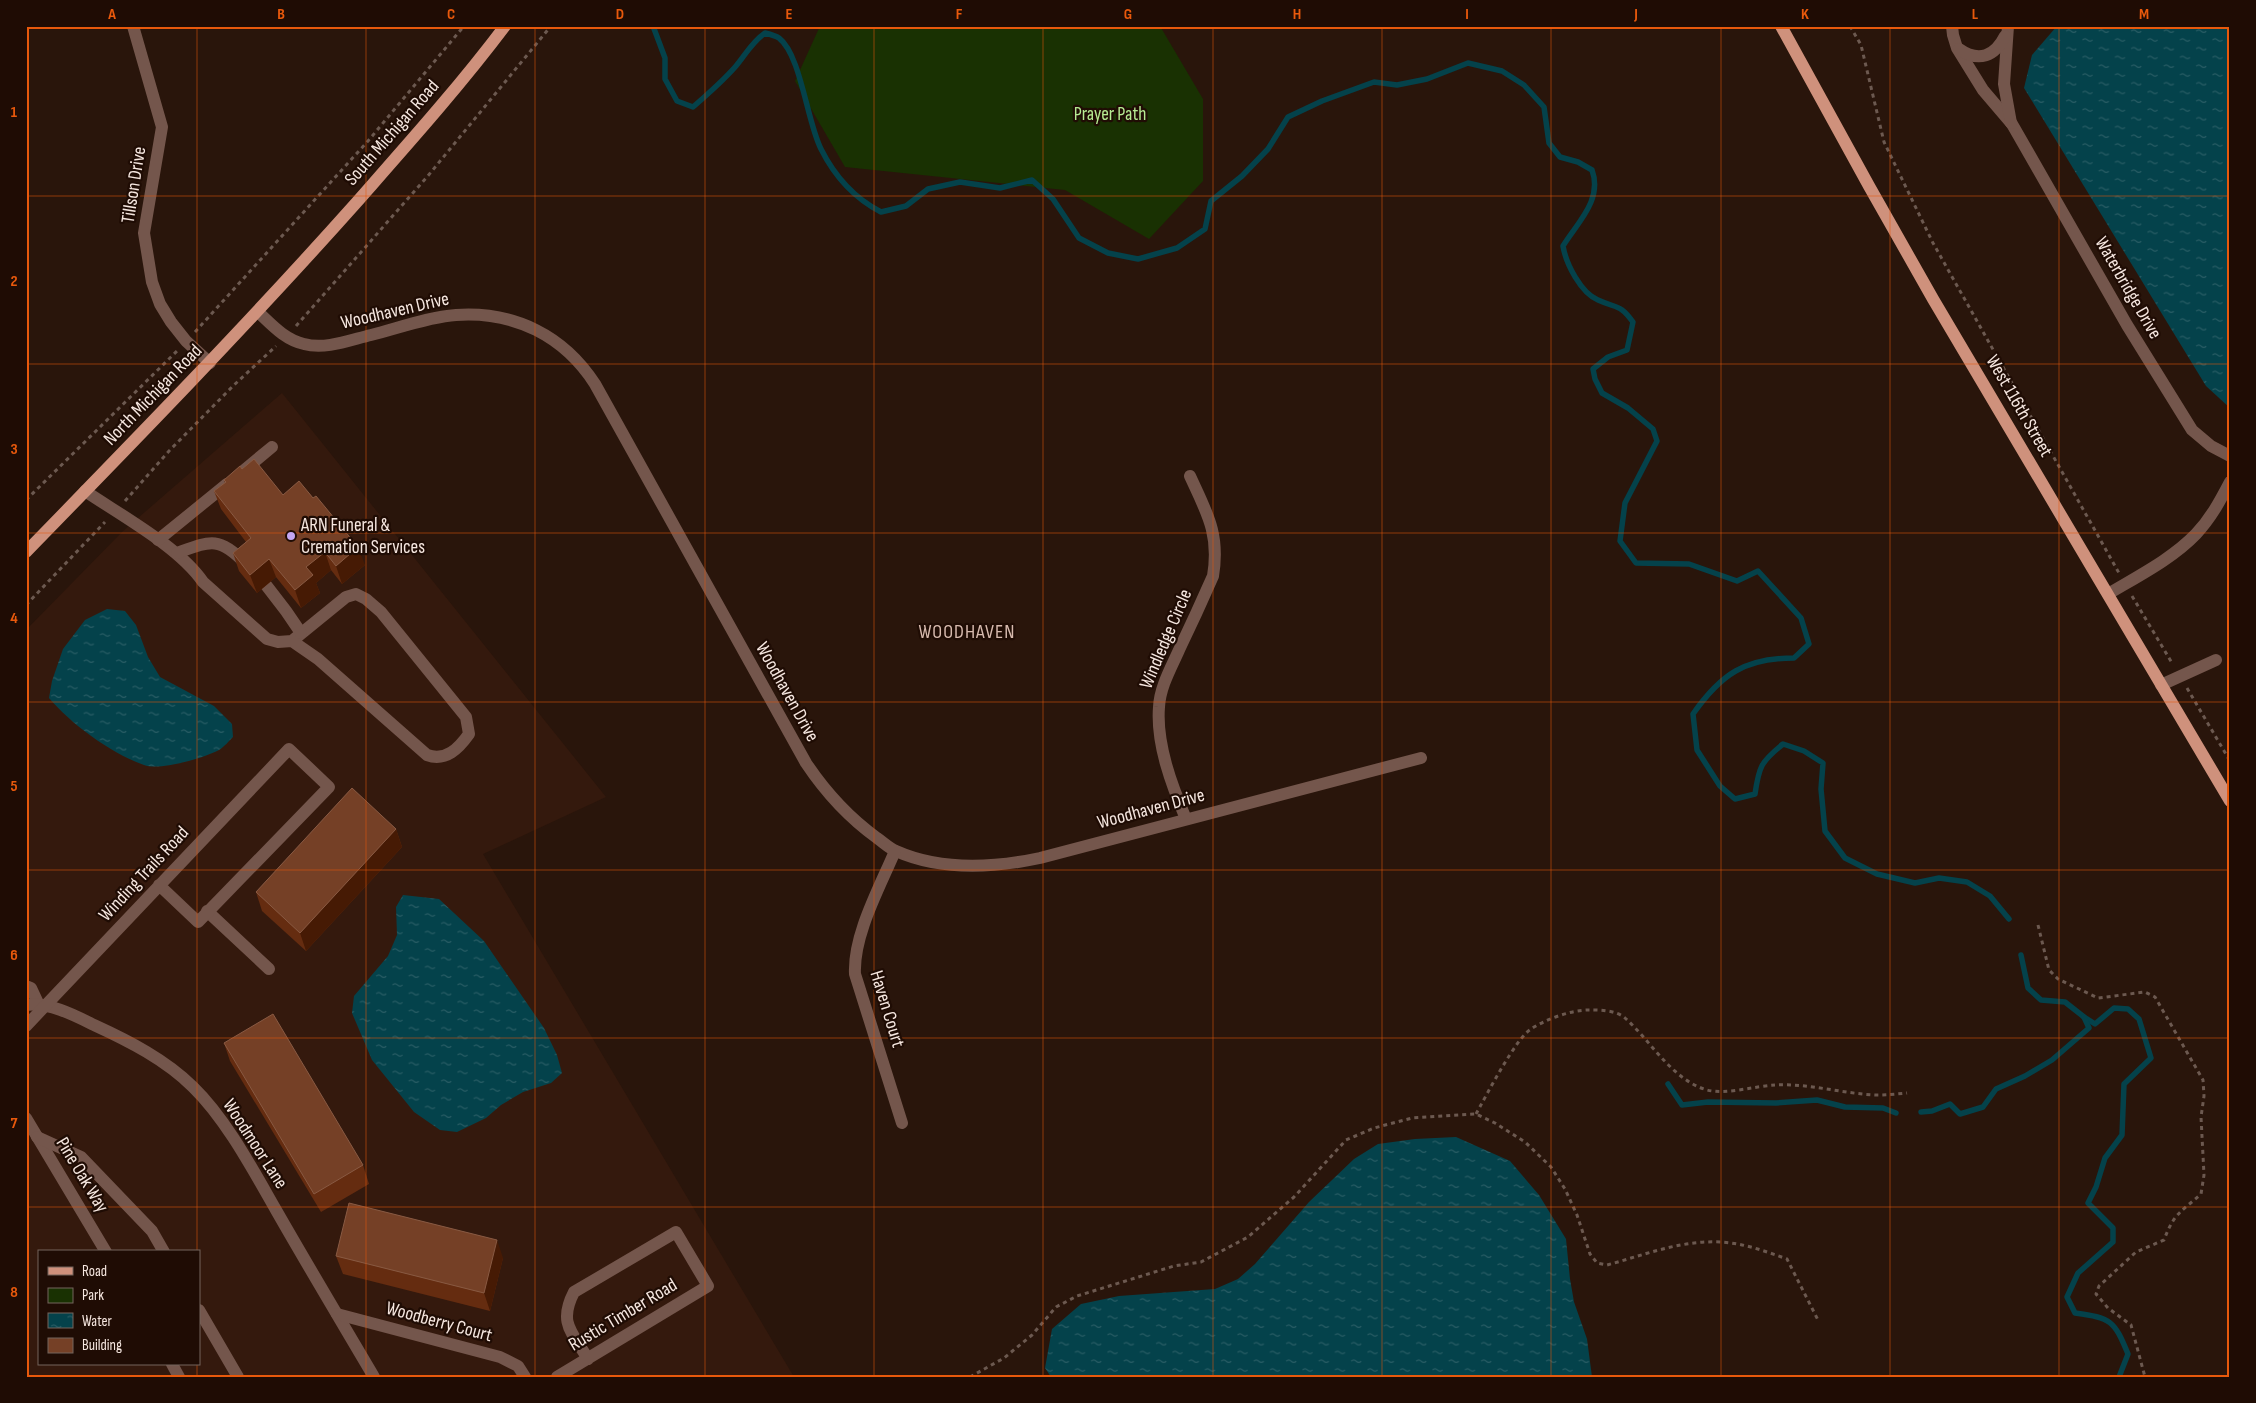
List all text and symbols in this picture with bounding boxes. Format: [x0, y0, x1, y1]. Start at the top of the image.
text: A [107, 5, 116, 24]
text: B [277, 5, 285, 24]
text: C [447, 5, 455, 24]
text: D [616, 5, 624, 24]
text: E [786, 5, 793, 24]
text: F [956, 5, 963, 24]
text: G [1124, 5, 1132, 24]
text: H [1293, 5, 1301, 24]
text: I [1465, 5, 1469, 24]
text: J [1633, 5, 1638, 24]
text: K [1801, 5, 1809, 24]
text: L [1972, 5, 1979, 24]
text: M [2139, 5, 2149, 24]
street label: South Michigan Road [340, 75, 444, 191]
text: 1 [11, 103, 18, 122]
park label: Prayer Path [1074, 103, 1146, 126]
street label: Tillson Drive [117, 145, 151, 225]
street label: Waterbridge Drive [2090, 233, 2166, 343]
text: 2 [10, 272, 18, 291]
street label: Woodhaven Drive [339, 287, 451, 335]
street label: North Michigan Road [99, 340, 207, 450]
street label: West 116th Street [1981, 351, 2058, 461]
text: 3 [10, 440, 18, 459]
place label: ARN Funeral & Cremation Services [300, 514, 425, 559]
marker: ARN Funeral & Cremation Services [285, 530, 297, 542]
street label: Windledge Circle [1135, 586, 1197, 692]
text: 4 [10, 609, 18, 628]
district label: WOODHAVEN [918, 620, 1016, 644]
street label: Woodhaven Drive [750, 638, 824, 746]
text: 5 [10, 777, 18, 796]
street label: Woodhaven Drive [1095, 784, 1207, 834]
street label: Winding Trails Road [94, 822, 194, 926]
text: 6 [10, 946, 18, 965]
street label: Haven Court [864, 968, 910, 1050]
street label: Woodmoor Lane [217, 1095, 293, 1193]
text: 7 [11, 1114, 18, 1133]
street label: Pine Oak Way [51, 1133, 114, 1217]
legend [38, 1250, 200, 1366]
text: Road [82, 1262, 107, 1281]
street label: Rustic Timber Road [565, 1274, 681, 1356]
text: 8 [10, 1283, 18, 1302]
text: Park [82, 1286, 104, 1305]
street label: Woodberry Court [383, 1297, 495, 1347]
text: Water [82, 1312, 113, 1331]
text: Building [82, 1336, 122, 1355]

